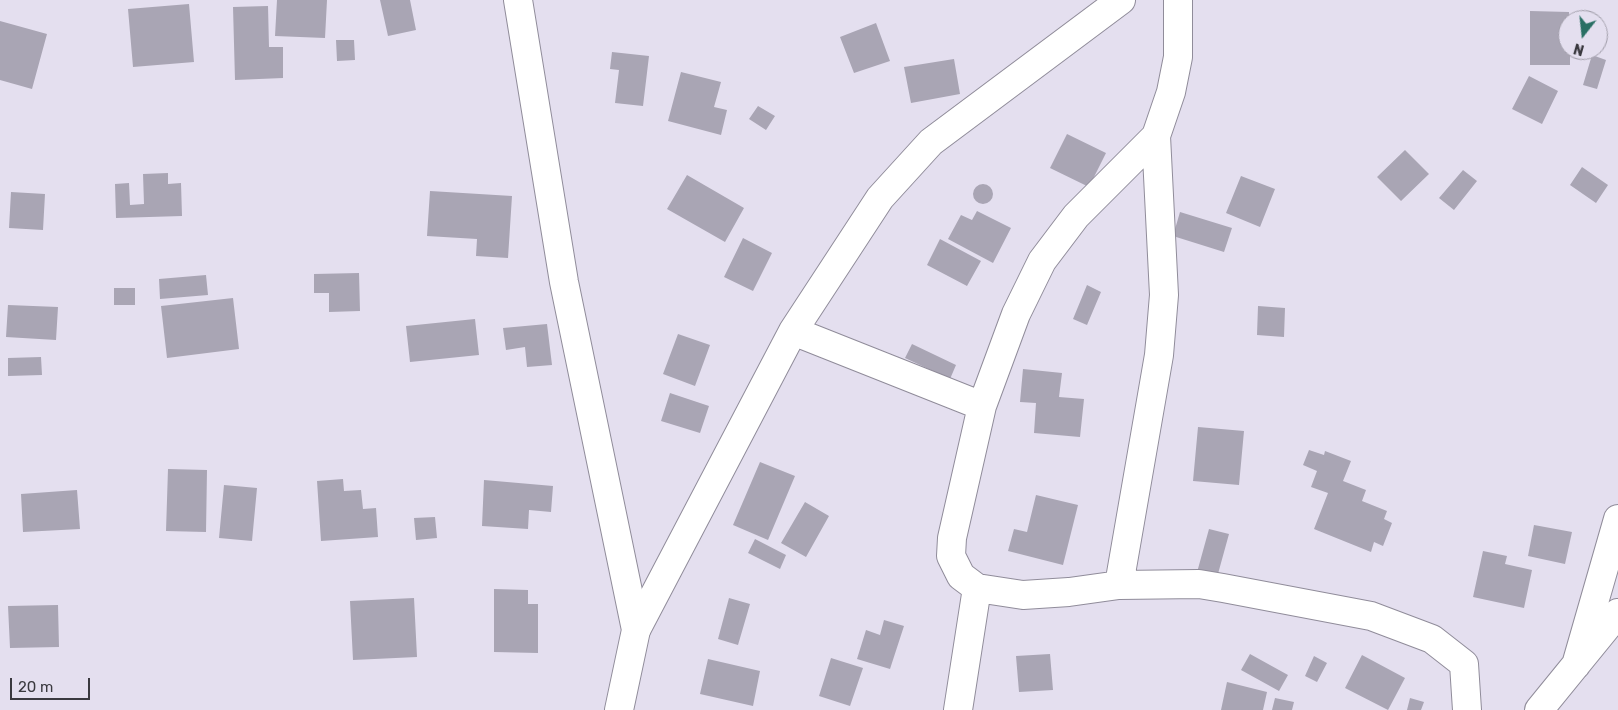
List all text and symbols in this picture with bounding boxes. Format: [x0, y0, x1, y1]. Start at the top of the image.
north arrow [1558, 10, 1608, 60]
text: N [1572, 39, 1586, 59]
scale bar [12, 668, 92, 700]
text: 20 m [18, 678, 53, 696]

